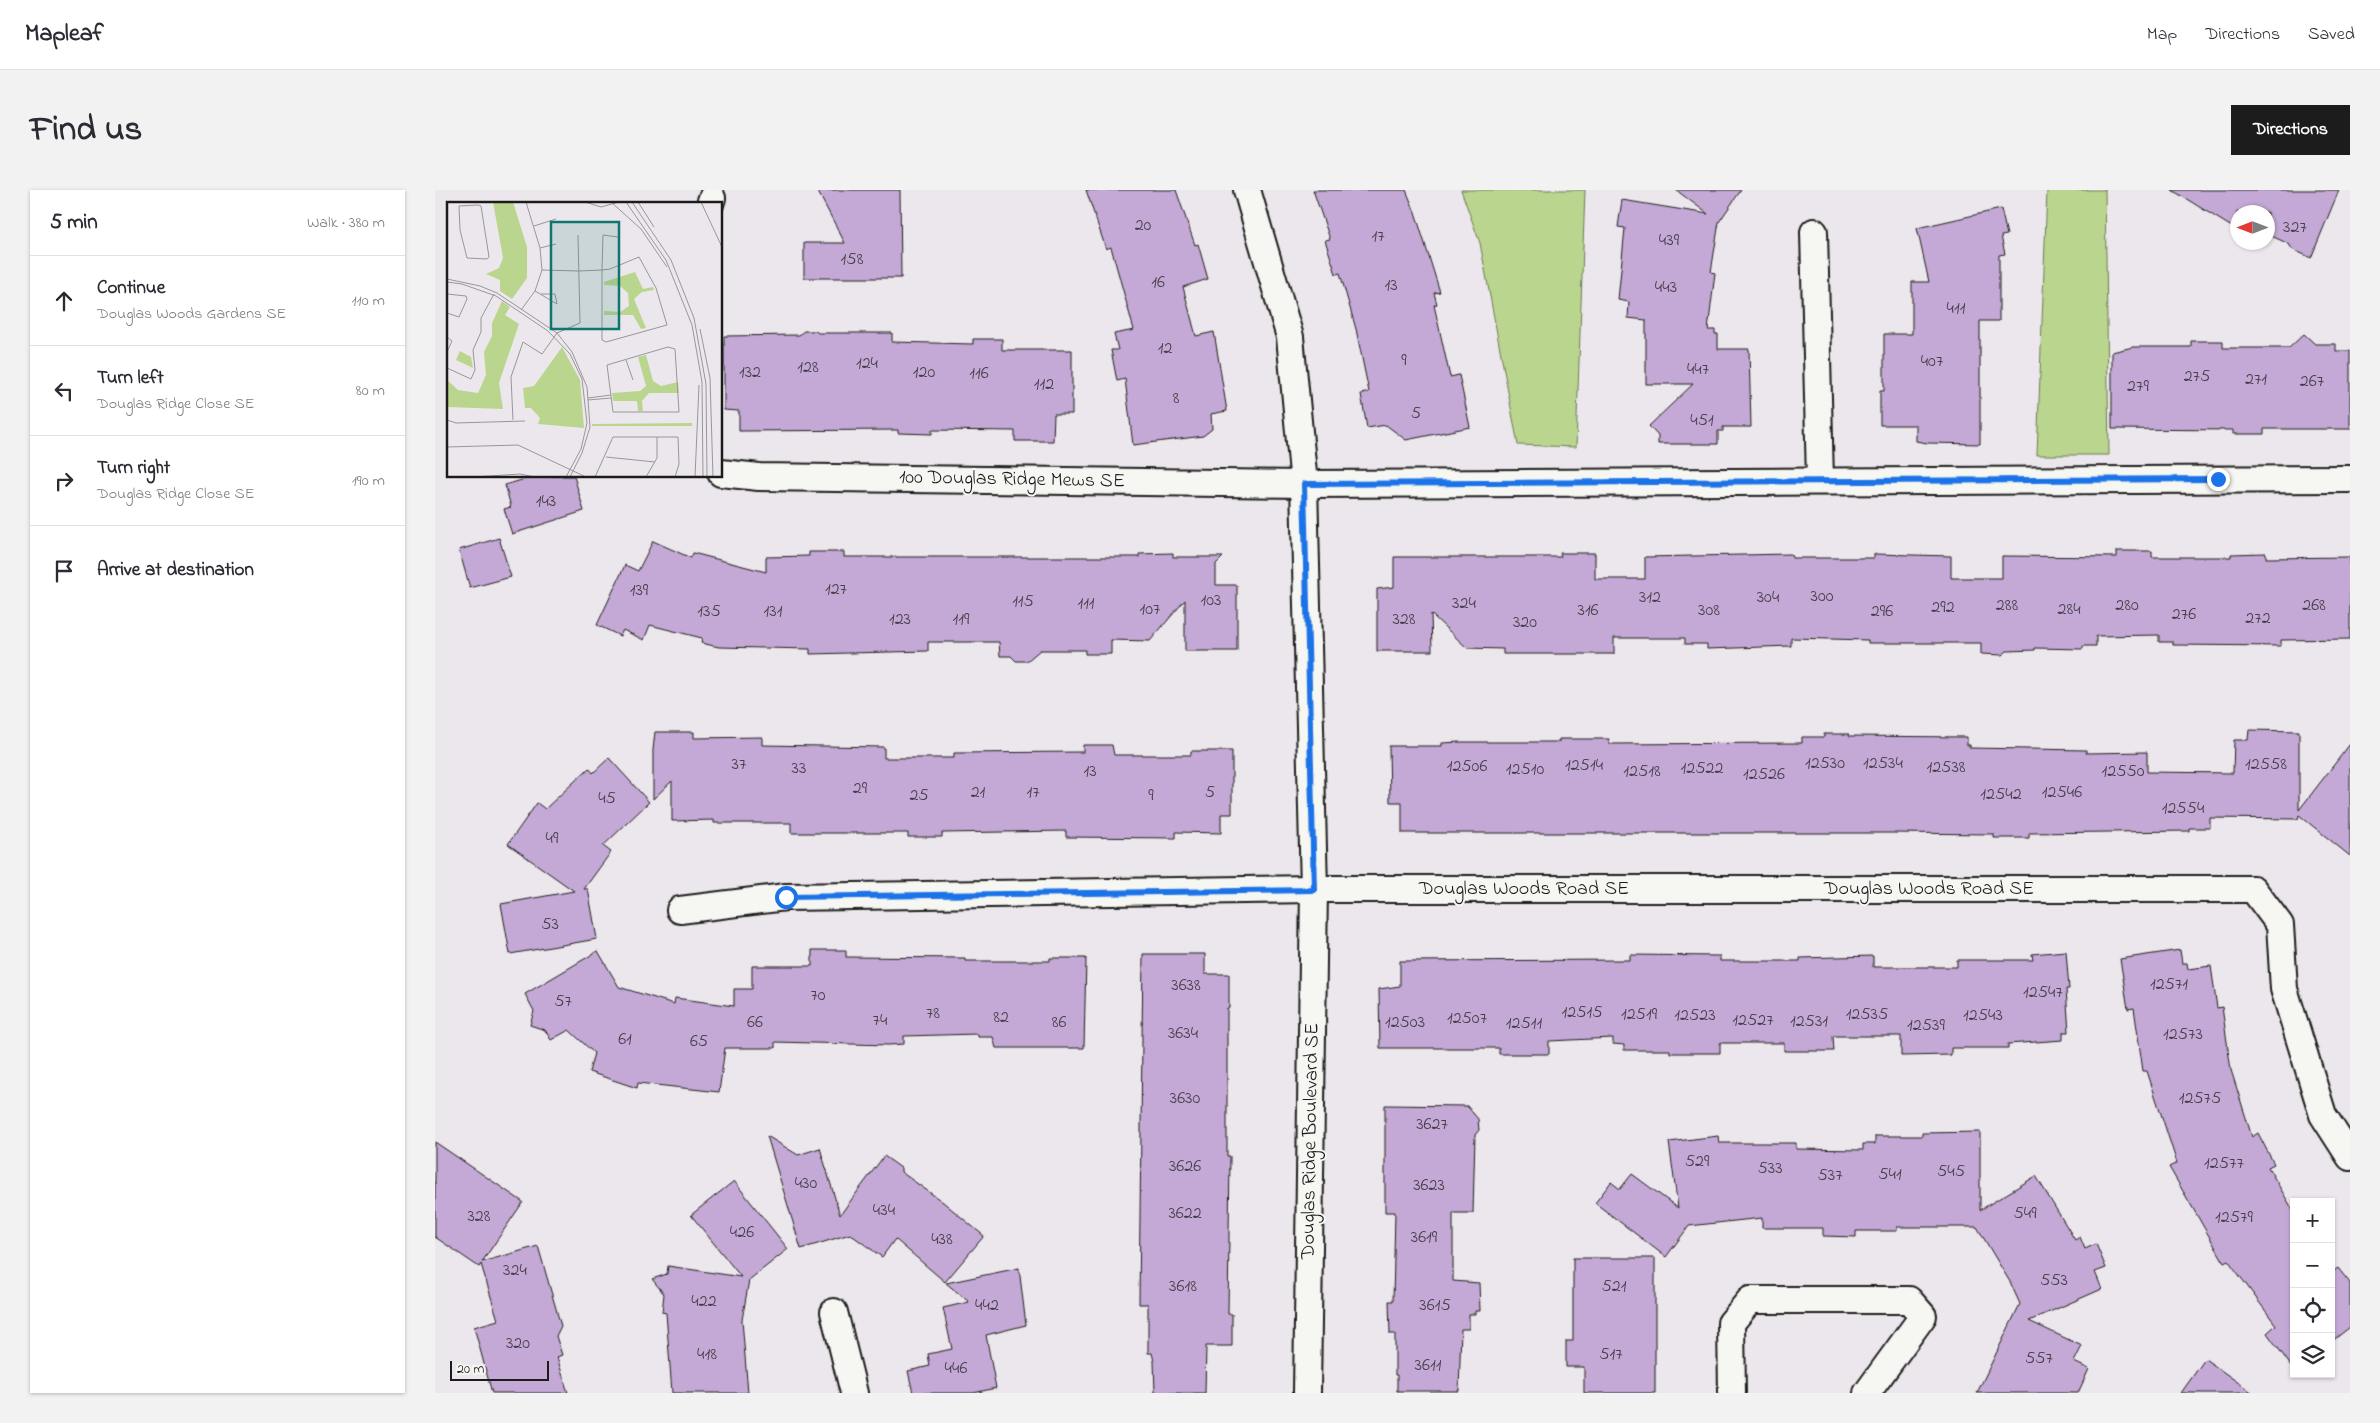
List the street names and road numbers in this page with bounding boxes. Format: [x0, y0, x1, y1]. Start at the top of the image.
street label: 100 Douglas Ridge Mews SE [899, 464, 1125, 497]
street label: Douglas Woods Road SE [1418, 875, 1629, 905]
street label: Douglas Woods Road SE [1823, 875, 2034, 905]
street label: Douglas Ridge Boulevard SE [1294, 1023, 1329, 1260]

